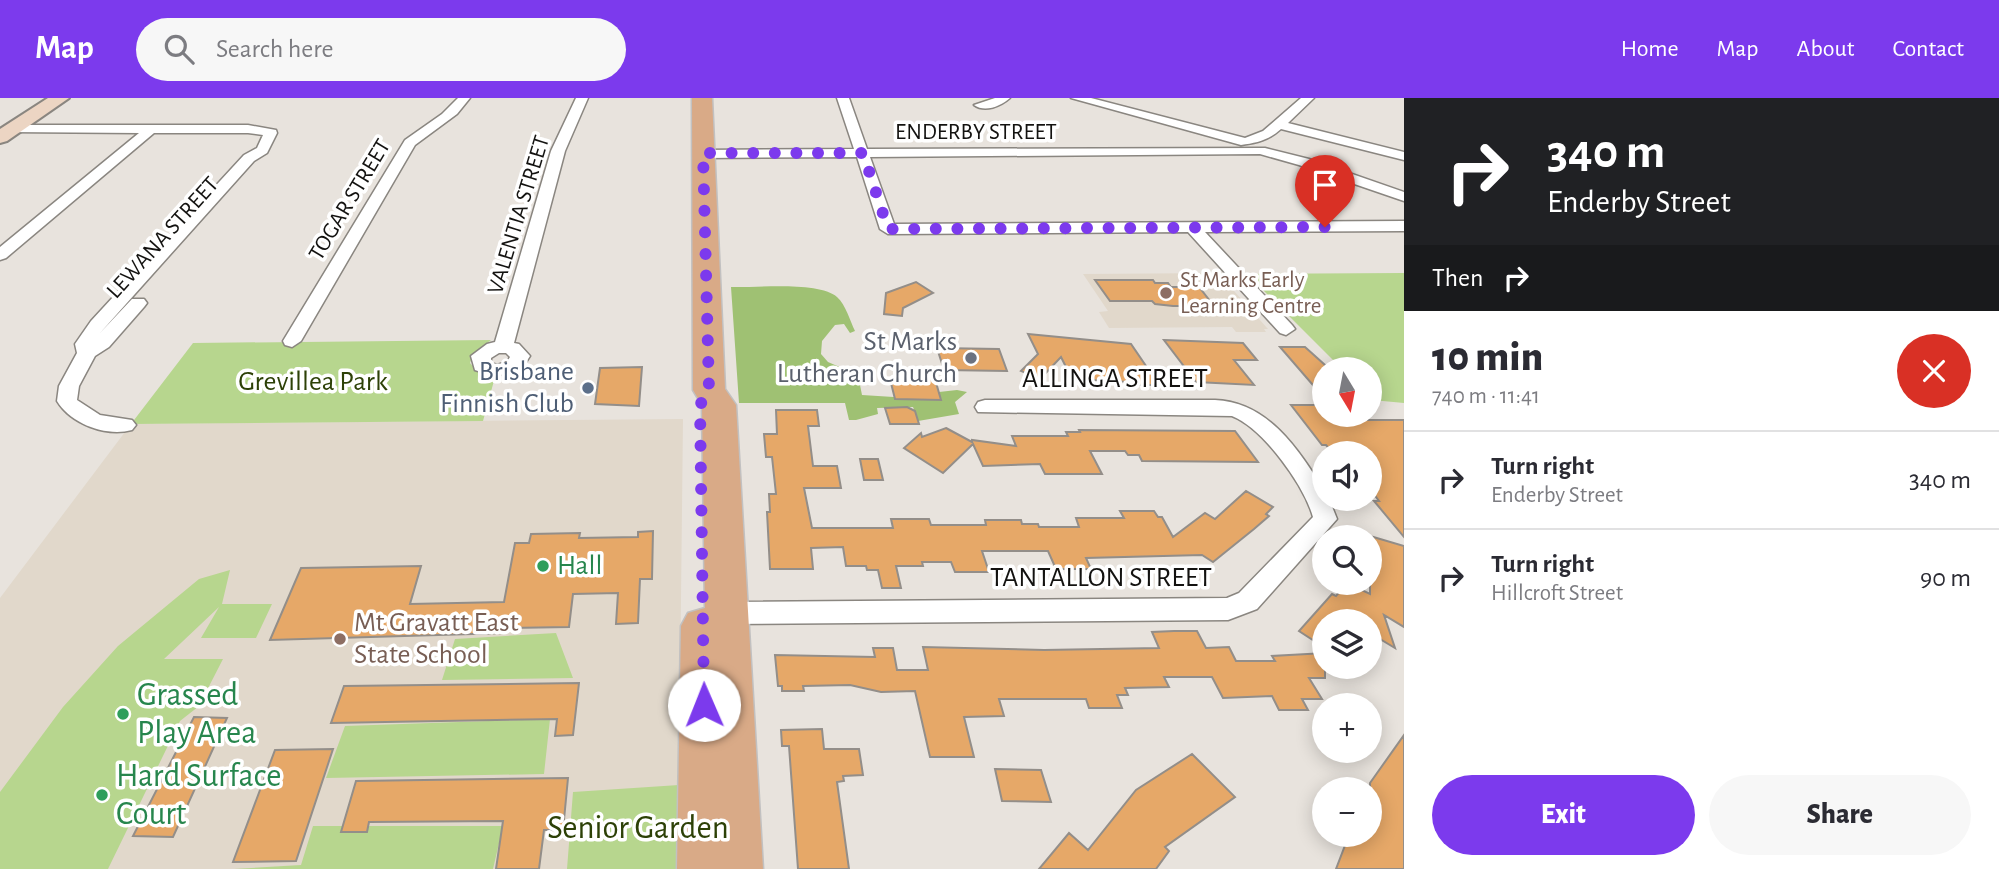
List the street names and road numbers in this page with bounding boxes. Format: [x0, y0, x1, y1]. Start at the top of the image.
street label: ENDERBY STREET [895, 121, 1057, 144]
street label: VALENTIA STREET [484, 133, 554, 297]
street label: TOGAR STREET [305, 136, 395, 264]
street label: LEWANA STREET [103, 173, 223, 303]
street label: ALLINGA STREET [1022, 365, 1208, 393]
street label: TANTALLON STREET [990, 564, 1212, 592]

